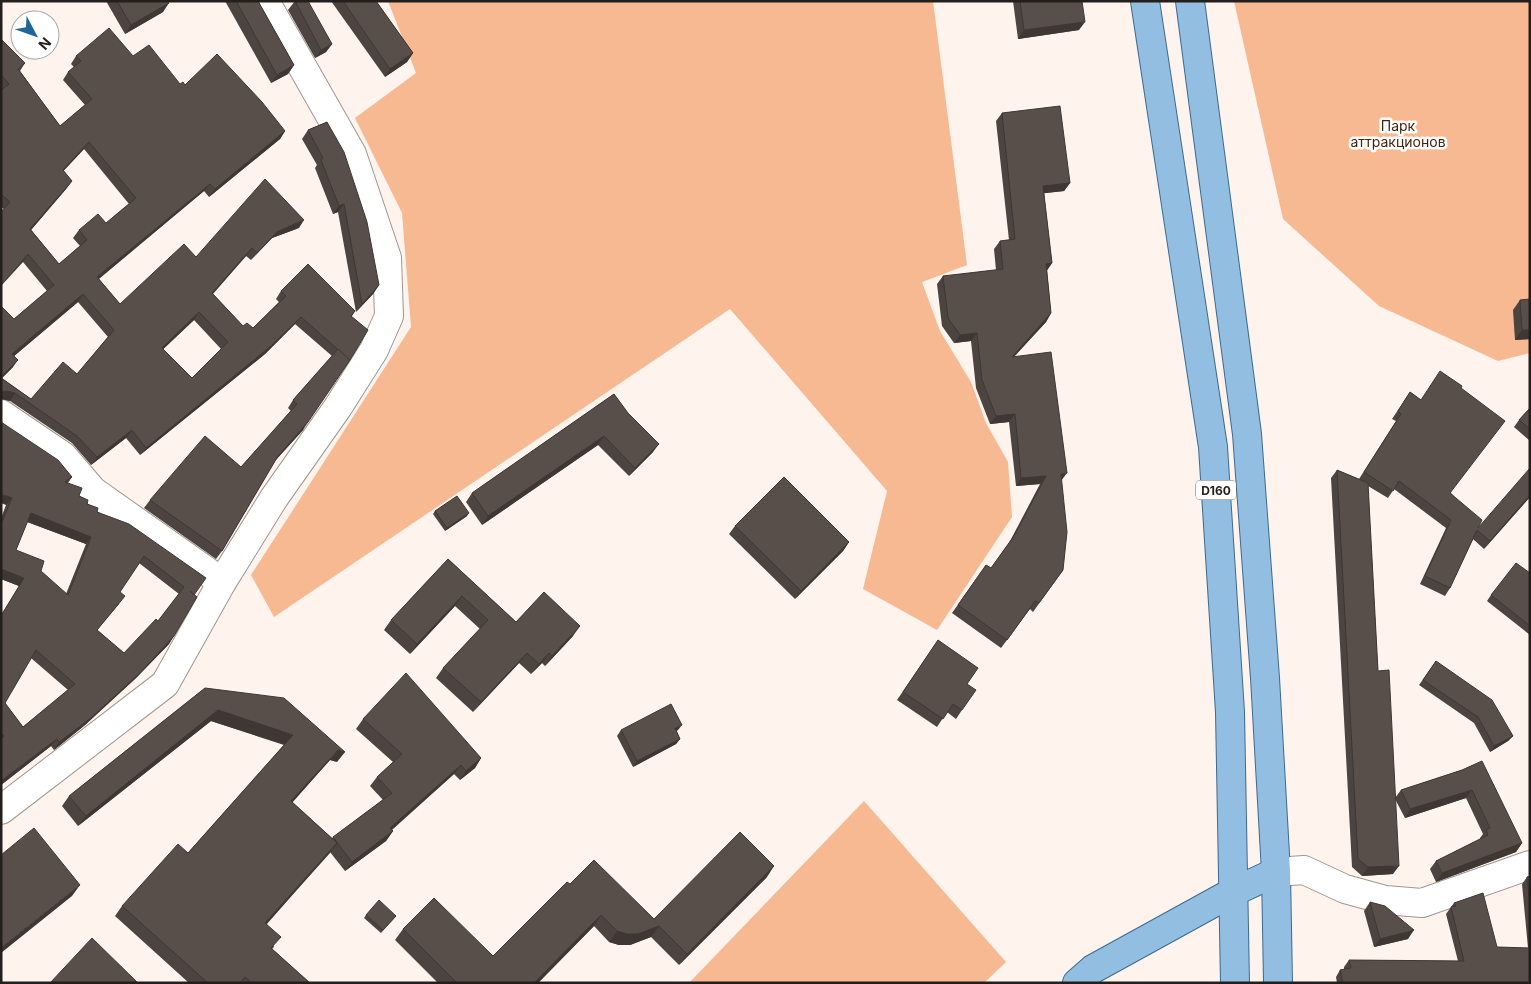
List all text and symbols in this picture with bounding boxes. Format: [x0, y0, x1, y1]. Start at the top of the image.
north arrow [10, 10, 60, 60]
text: N [35, 34, 55, 53]
park label: Парк аттракционов [1350, 117, 1446, 150]
road number: D160 [1196, 480, 1236, 500]

